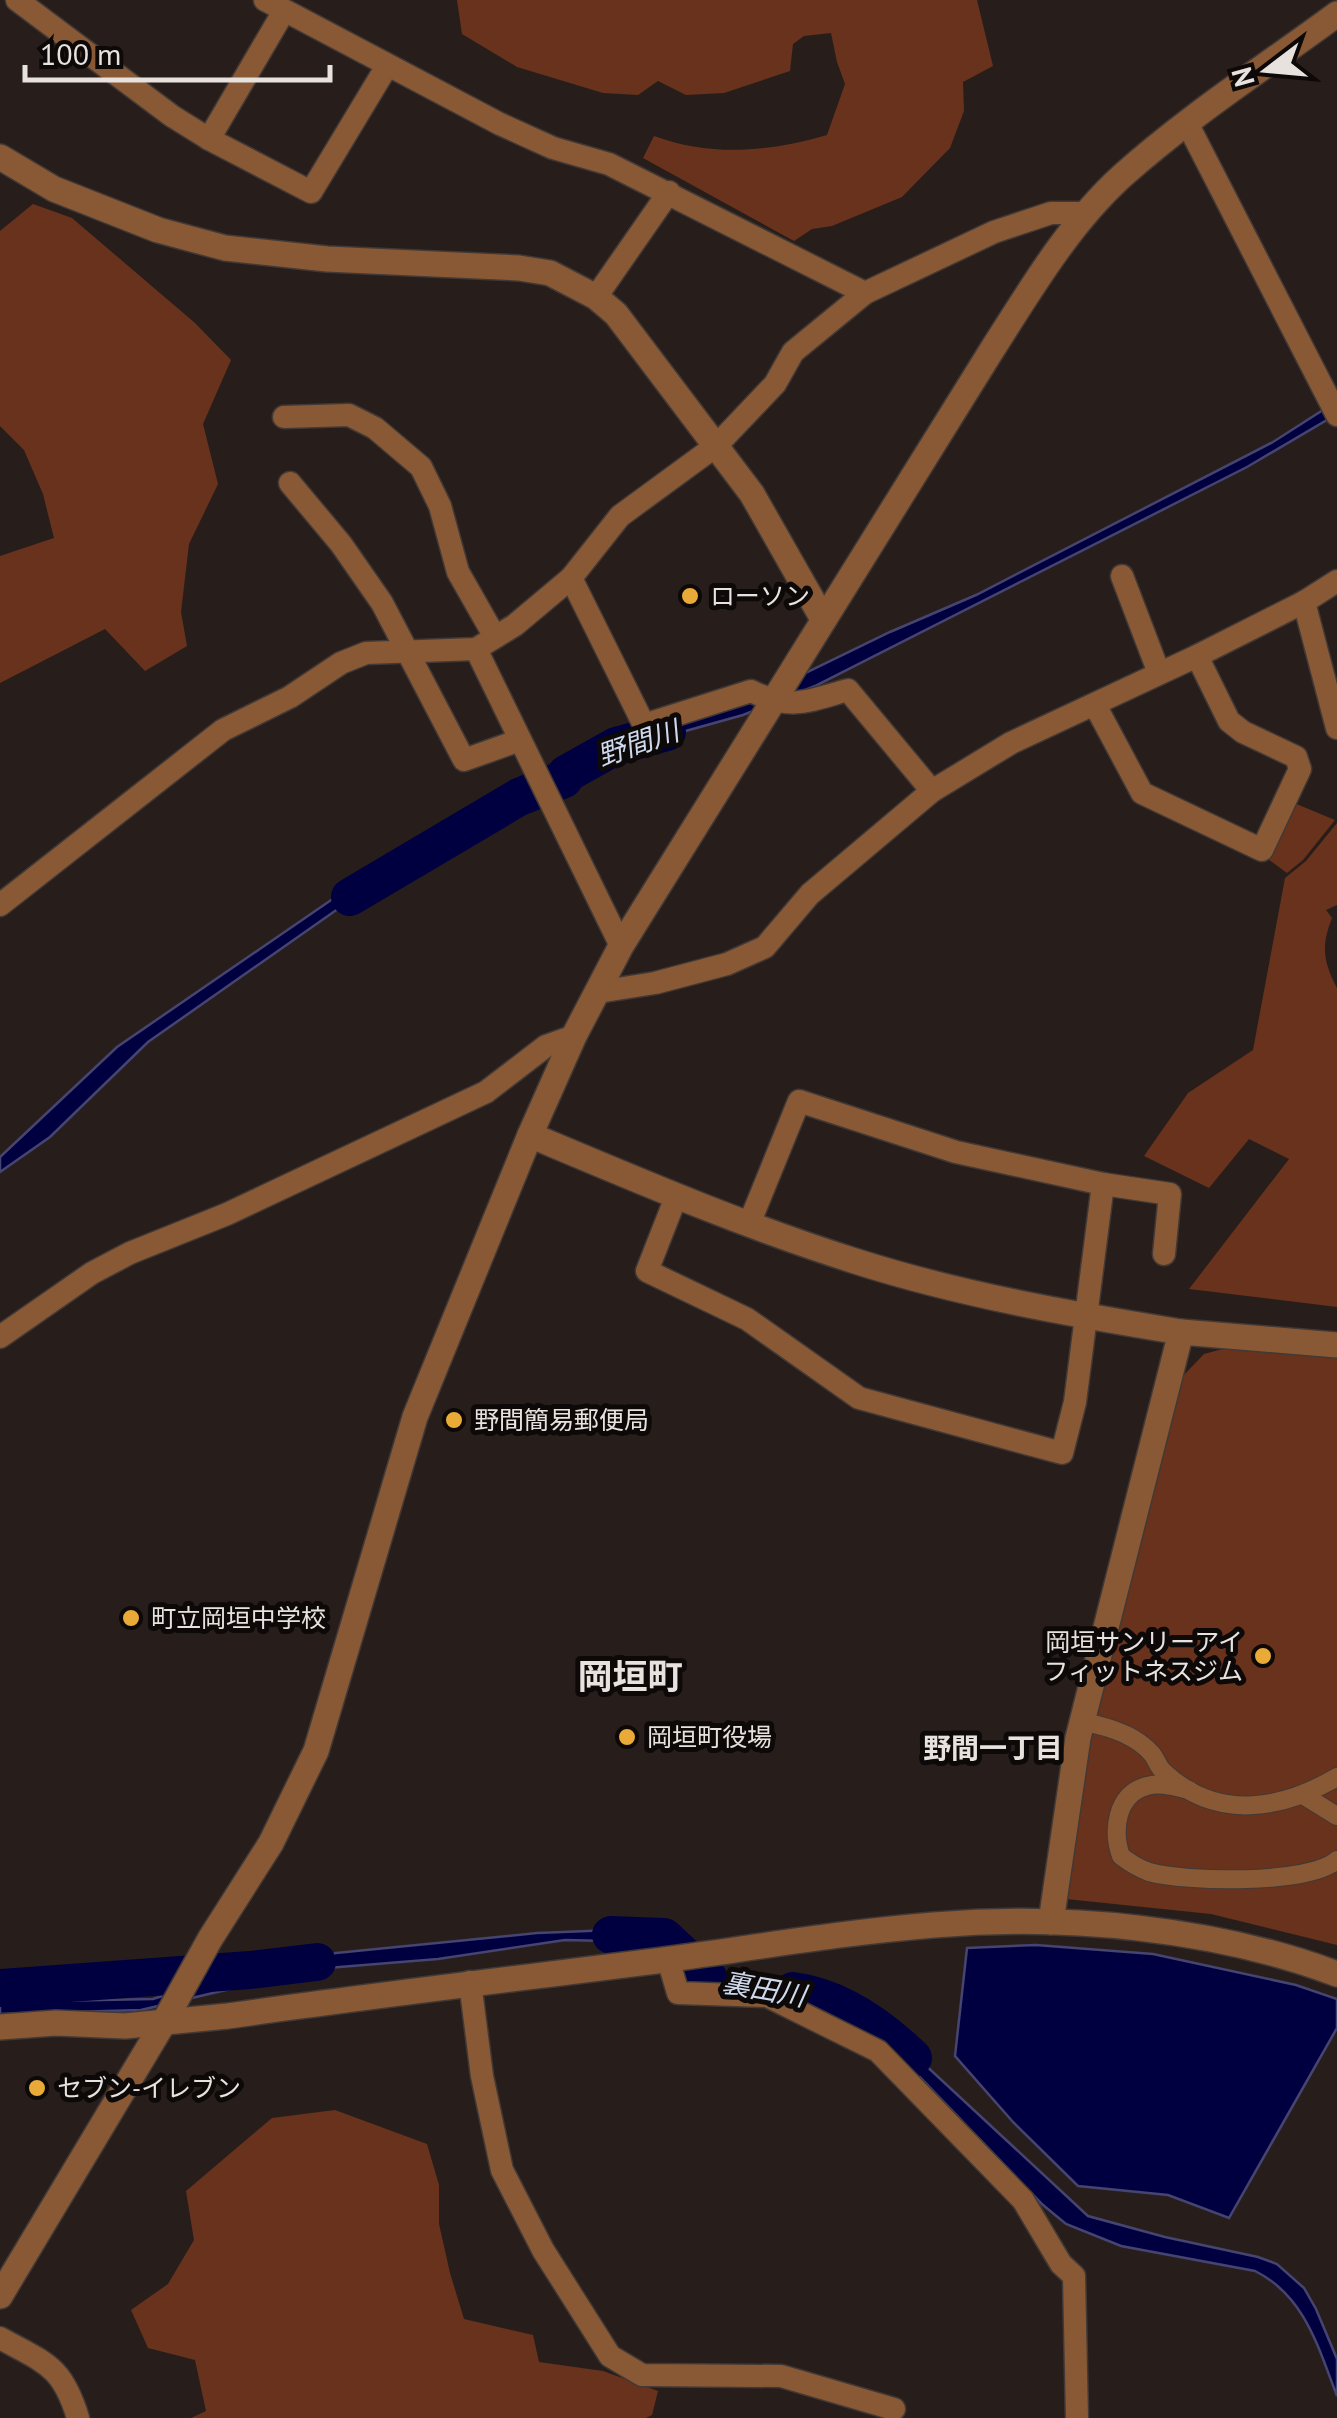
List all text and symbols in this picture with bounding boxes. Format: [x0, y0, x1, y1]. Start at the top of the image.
scale bar [25, 20, 330, 82]
north arrow [1217, 20, 1317, 120]
text: 100 m [40, 34, 121, 73]
text: N [1222, 63, 1263, 91]
place label: ローソン [710, 580, 810, 612]
marker: ローソン [679, 585, 701, 607]
water label: 野間川 [592, 710, 686, 774]
place label: 野間簡易郵便局 [474, 1404, 649, 1436]
marker: 野間簡易郵便局 [443, 1409, 465, 1431]
place label: 町立岡垣中学校 [151, 1602, 326, 1634]
marker: 町立岡垣中学校 [120, 1607, 142, 1629]
place label: 岡垣サンリーアイ フィットネスジム [1043, 1626, 1243, 1687]
marker: 岡垣サンリーアイ フィットネスジム [1252, 1645, 1274, 1667]
district label: 岡垣町 [577, 1653, 683, 1699]
place label: 岡垣町役場 [647, 1721, 772, 1753]
marker: 岡垣町役場 [616, 1726, 638, 1748]
district label: 野間一丁目 [923, 1729, 1063, 1766]
water label: 裏田川 [720, 1963, 812, 2015]
place label: セブン-イレブン [57, 2072, 241, 2104]
marker: セブン-イレブン [26, 2077, 48, 2099]

